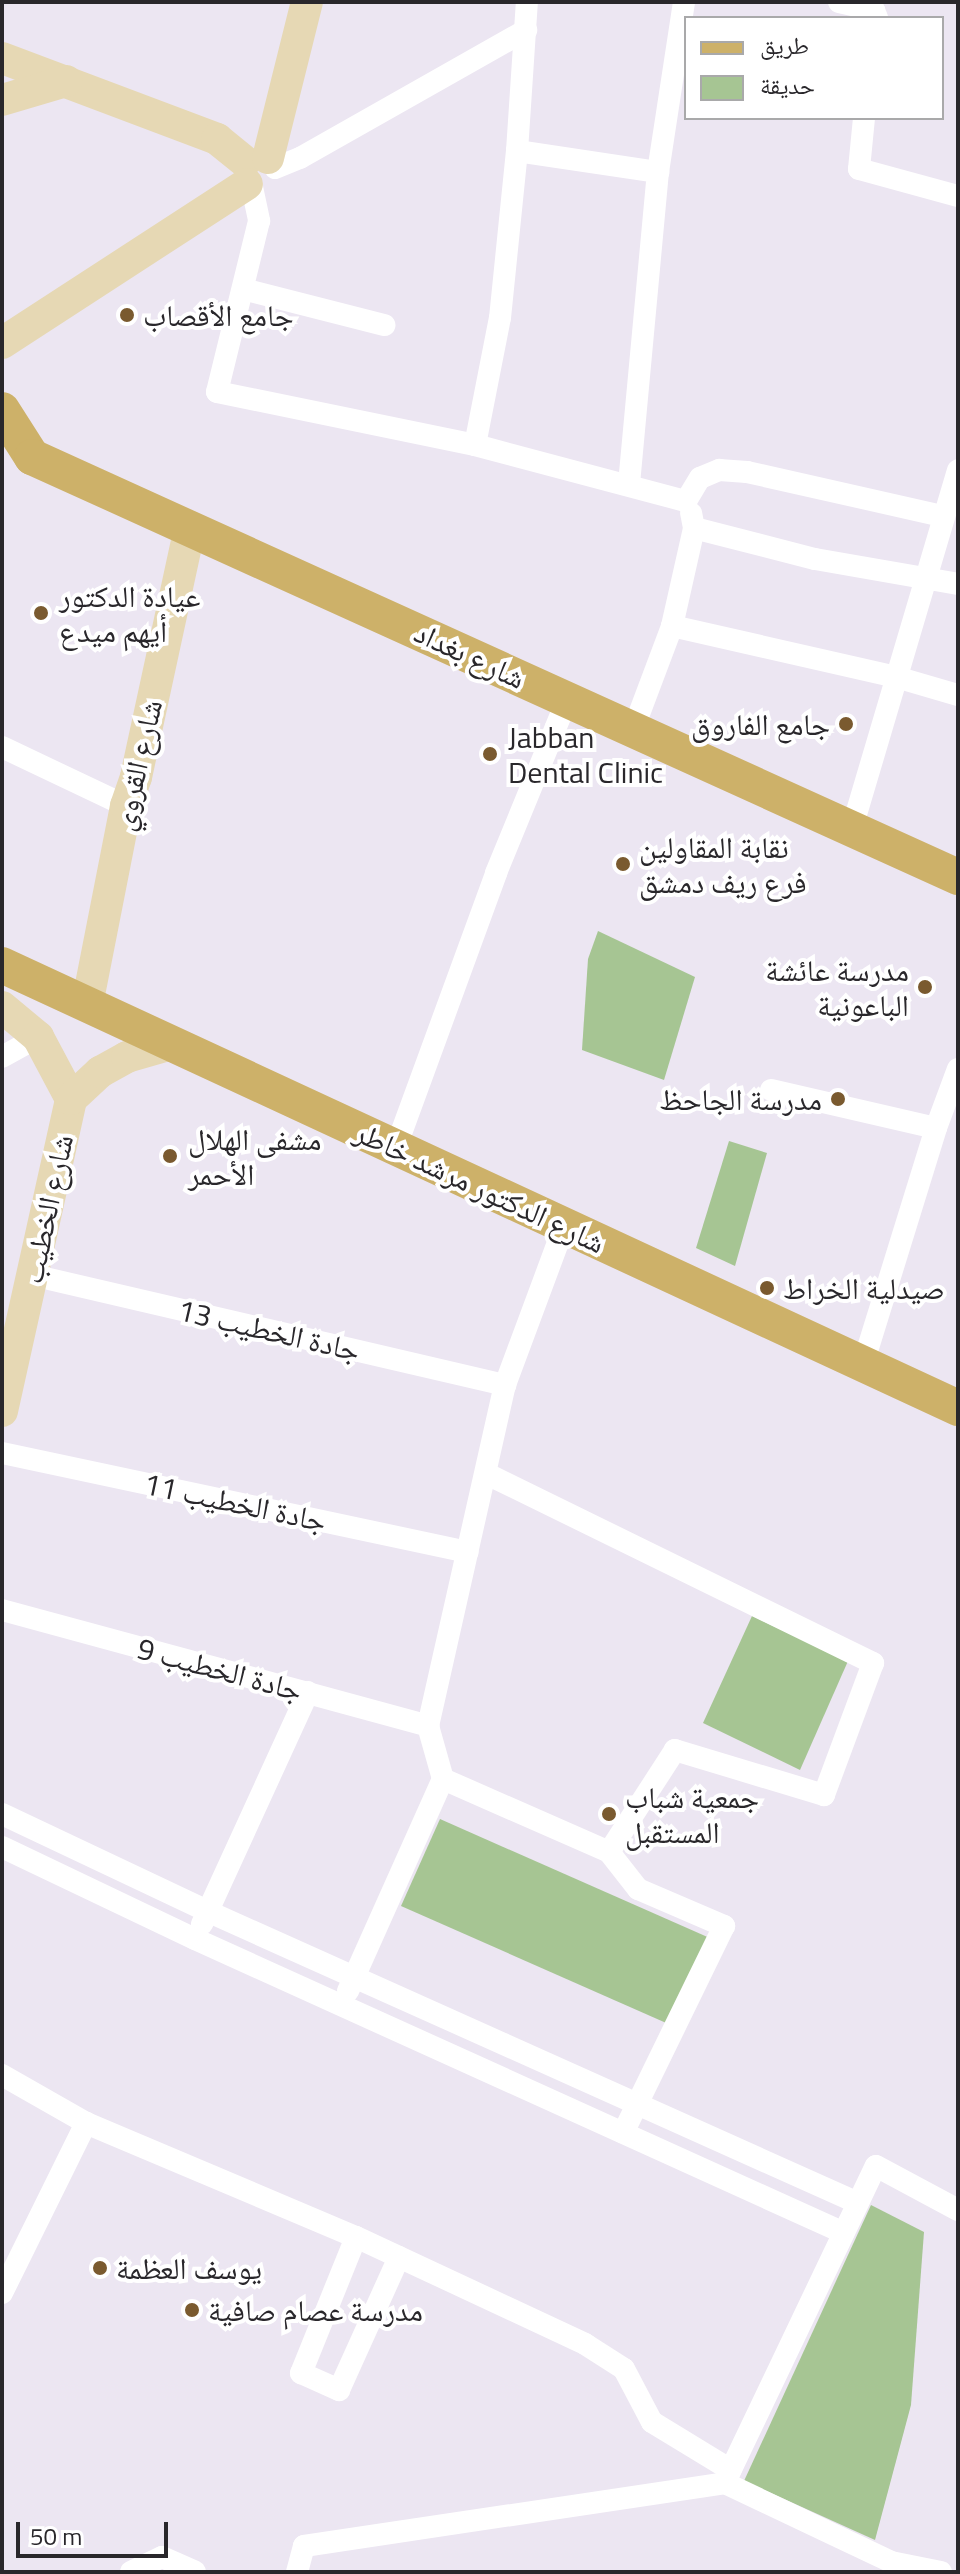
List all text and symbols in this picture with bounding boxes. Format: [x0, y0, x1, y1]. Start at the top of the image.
legend [684, 16, 944, 120]
text: طريق [760, 27, 809, 63]
text: حديقة [760, 67, 815, 103]
place label: جامع الأقصاب [143, 297, 294, 333]
marker: جامع الأقصاب [118, 306, 136, 324]
place label: عيادة الدكتور أيهم ميدع [59, 578, 200, 648]
marker: عيادة الدكتور أيهم ميدع [30, 602, 52, 624]
street label: شارع بغداد [409, 614, 531, 696]
street label: شارع القروي [104, 696, 170, 834]
place label: جامع الفاروق [691, 706, 830, 742]
marker: جامع الفاروق [837, 715, 855, 733]
place label: Jabban Dental Clinic [508, 719, 663, 790]
marker: Jabban Dental Clinic [479, 743, 501, 765]
place label: نقابة المقاولين فرع ريف دمشق [639, 829, 807, 900]
marker: نقابة المقاولين فرع ريف دمشق [614, 855, 632, 873]
place label: مدرسة عائشة الباعونية [765, 952, 909, 1022]
marker: مدرسة عائشة الباعونية [916, 978, 934, 996]
place label: مدرسة الجاحظ [659, 1081, 822, 1117]
marker: مدرسة الجاحظ [829, 1090, 847, 1108]
street label: شارع الدكتور مرشد خاطر [349, 1113, 611, 1261]
place label: مشفى الهلال الأحمر [188, 1121, 321, 1192]
street label: شارع الخطيب [14, 1131, 80, 1287]
marker: مشفى الهلال الأحمر [159, 1145, 181, 1167]
place label: صيدلية الخراط [783, 1270, 945, 1306]
marker: صيدلية الخراط [758, 1279, 776, 1297]
street label: جادة الخطيب 13 [174, 1292, 364, 1368]
street label: جادة الخطيب 11 [140, 1465, 330, 1539]
street label: جادة الخطيب 9 [134, 1630, 306, 1708]
place label: جمعية شباب المستقبل [625, 1779, 759, 1850]
marker: جمعية شباب المستقبل [600, 1805, 618, 1823]
place label: يوسف العظمة [116, 2250, 262, 2286]
marker: يوسف العظمة [91, 2259, 109, 2277]
place label: مدرسة عصام صافية [208, 2292, 423, 2328]
marker: مدرسة عصام صافية [183, 2301, 201, 2319]
scale bar [20, 2506, 172, 2556]
text: 50 m [30, 2518, 82, 2554]

